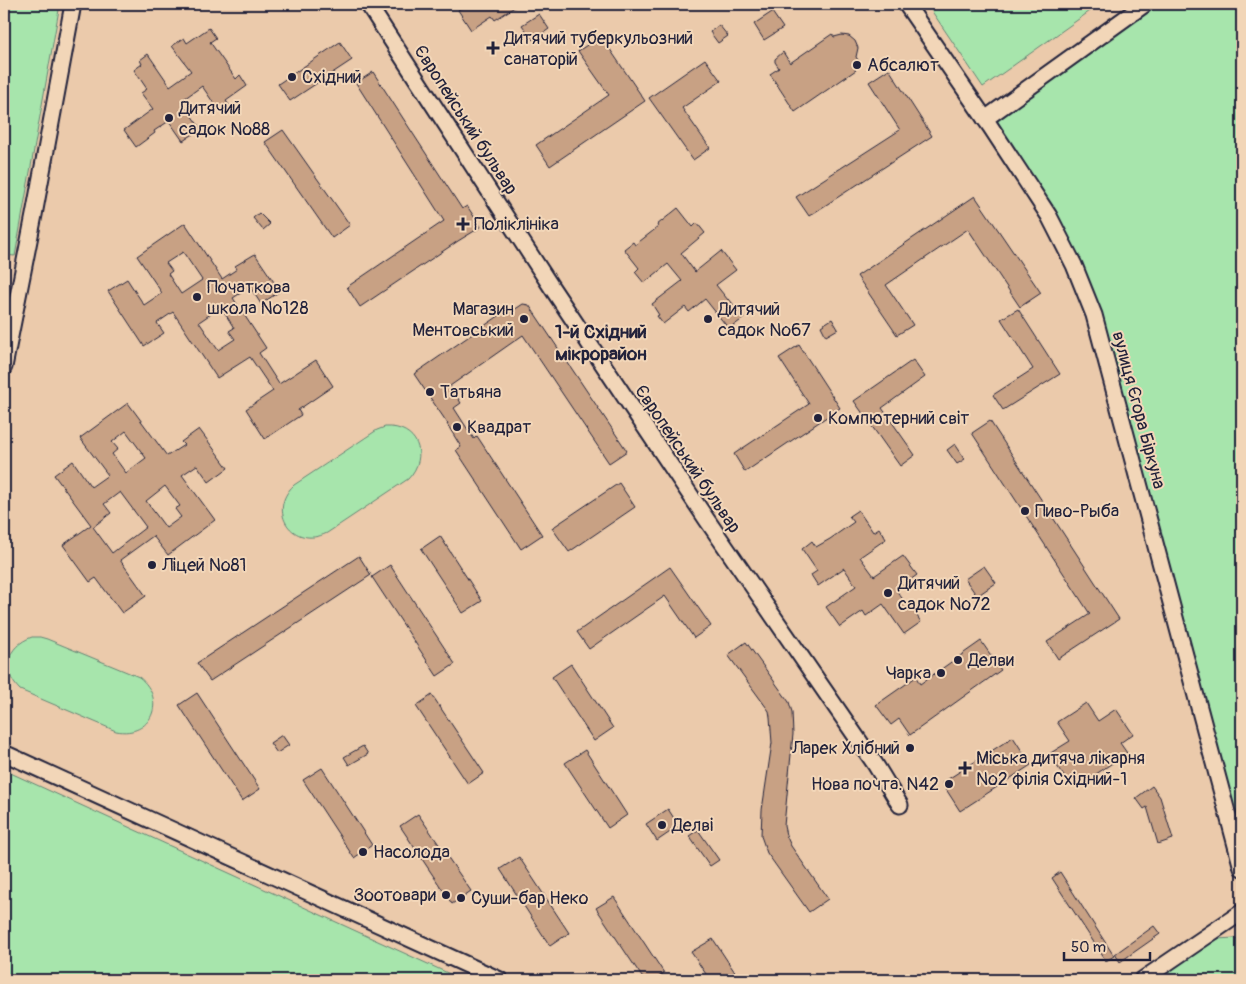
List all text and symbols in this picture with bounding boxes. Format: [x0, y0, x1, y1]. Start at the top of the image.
place label: Дитячий туберкульозний санаторій [503, 27, 693, 71]
street label: Європейський бульвар [409, 41, 522, 199]
marker: Дитячий туберкульозний санаторій [486, 41, 500, 55]
place label: Абсалют [867, 54, 939, 77]
marker: Абсалют [851, 59, 863, 71]
place label: Східний [302, 66, 362, 89]
marker: Східний [286, 71, 298, 83]
place label: Дитячий садок №88 [178, 97, 270, 141]
marker: Дитячий садок №88 [163, 112, 175, 124]
place label: Поліклініка [474, 213, 559, 236]
marker: Поліклініка [456, 217, 470, 231]
place label: Початкова школа №128 [207, 276, 308, 320]
marker: Початкова школа №128 [191, 291, 203, 303]
place label: Магазин Ментовський [412, 298, 514, 342]
place label: Дитячий садок №67 [717, 298, 811, 342]
marker: Магазин Ментовський [518, 313, 530, 325]
marker: Дитячий садок №67 [702, 313, 714, 325]
district label: 1-й Східний мікрорайон [555, 320, 647, 366]
street label: вулиця Єгора Біркуна [1106, 329, 1171, 491]
place label: Татьяна [440, 381, 501, 404]
street label: Європейський бульвар [630, 381, 746, 538]
marker: Татьяна [424, 386, 436, 398]
place label: Компютерний світ [828, 407, 969, 430]
marker: Компютерний світ [812, 412, 824, 424]
place label: Квадрат [467, 416, 531, 439]
marker: Квадрат [451, 421, 463, 433]
place label: Пиво-Рыба [1035, 500, 1119, 523]
marker: Пиво-Рыба [1019, 505, 1031, 517]
place label: Ліцей №81 [161, 554, 247, 577]
marker: Ліцей №81 [146, 559, 158, 571]
place label: Дитячий садок №72 [897, 572, 991, 616]
marker: Дитячий садок №72 [882, 587, 894, 599]
place label: Делви [967, 649, 1014, 672]
marker: Делви [952, 654, 964, 666]
place label: Чарка [886, 662, 931, 685]
marker: Чарка [935, 667, 947, 679]
place label: Ларек Хлібний [791, 737, 900, 760]
marker: Ларек Хлібний [904, 742, 916, 754]
place label: Міська дитяча лікарня №2 філія Східний-1 [976, 747, 1145, 791]
marker: Міська дитяча лікарня №2 філія Східний-1 [958, 761, 972, 775]
place label: Нова почта. N42 [811, 773, 939, 796]
marker: Нова почта. N42 [943, 778, 955, 790]
place label: Делві [671, 814, 713, 837]
marker: Делві [656, 819, 668, 831]
place label: Насолода [373, 841, 450, 864]
marker: Насолода [357, 846, 369, 858]
place label: Зоотовари [353, 884, 436, 907]
place label: Суши-бар Неко [471, 887, 589, 910]
marker: Зоотовари [440, 889, 452, 901]
marker: Суши-бар Неко [455, 892, 467, 904]
scale bar [1064, 929, 1150, 961]
text: 50 m [1071, 938, 1106, 957]

